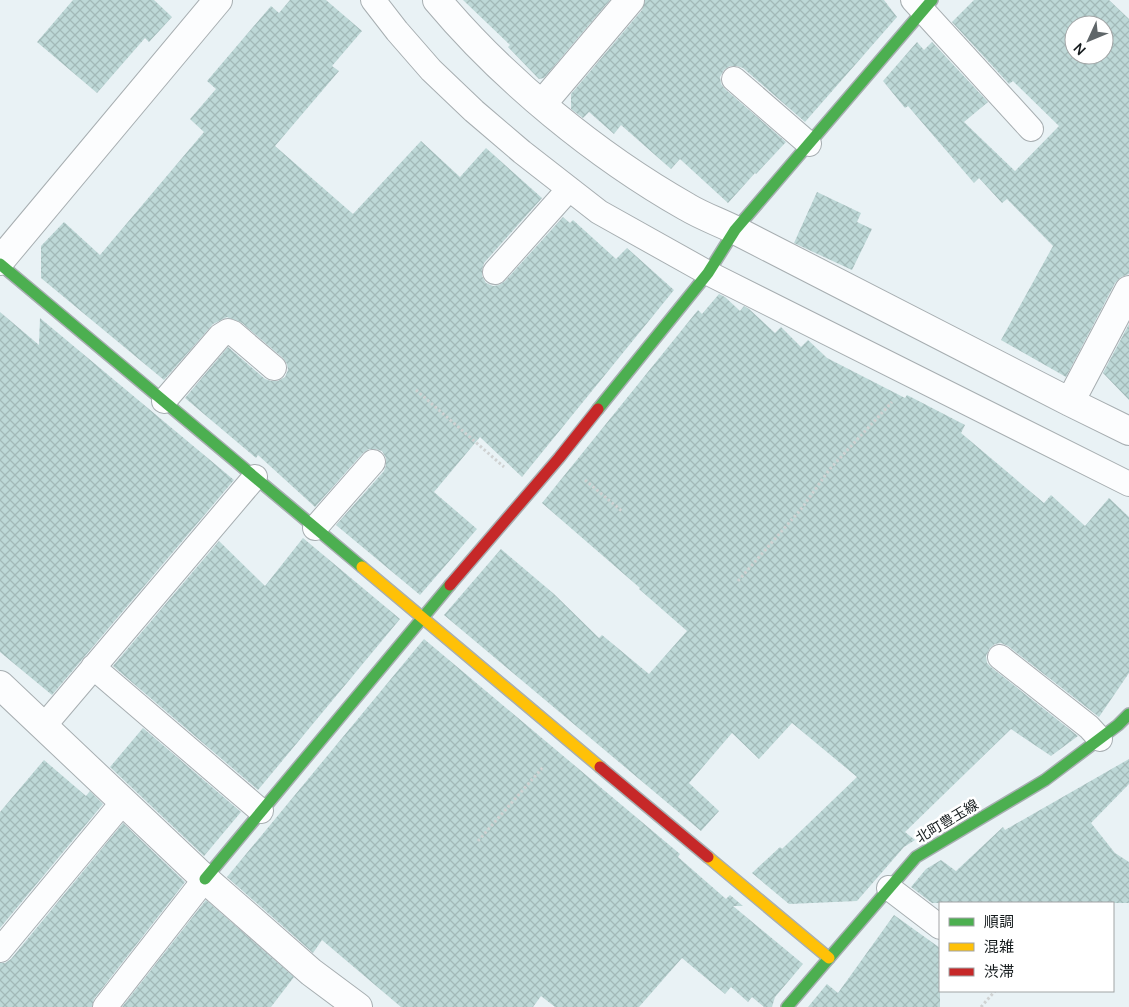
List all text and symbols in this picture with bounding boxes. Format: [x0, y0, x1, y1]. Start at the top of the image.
north arrow [1064, 15, 1114, 65]
text: N [1069, 39, 1090, 60]
street label: 北町豊玉線 [912, 794, 982, 847]
legend [939, 902, 1114, 992]
text: 順調 [984, 911, 1014, 932]
text: 混雑 [984, 936, 1014, 957]
text: 渋滞 [984, 961, 1014, 982]

